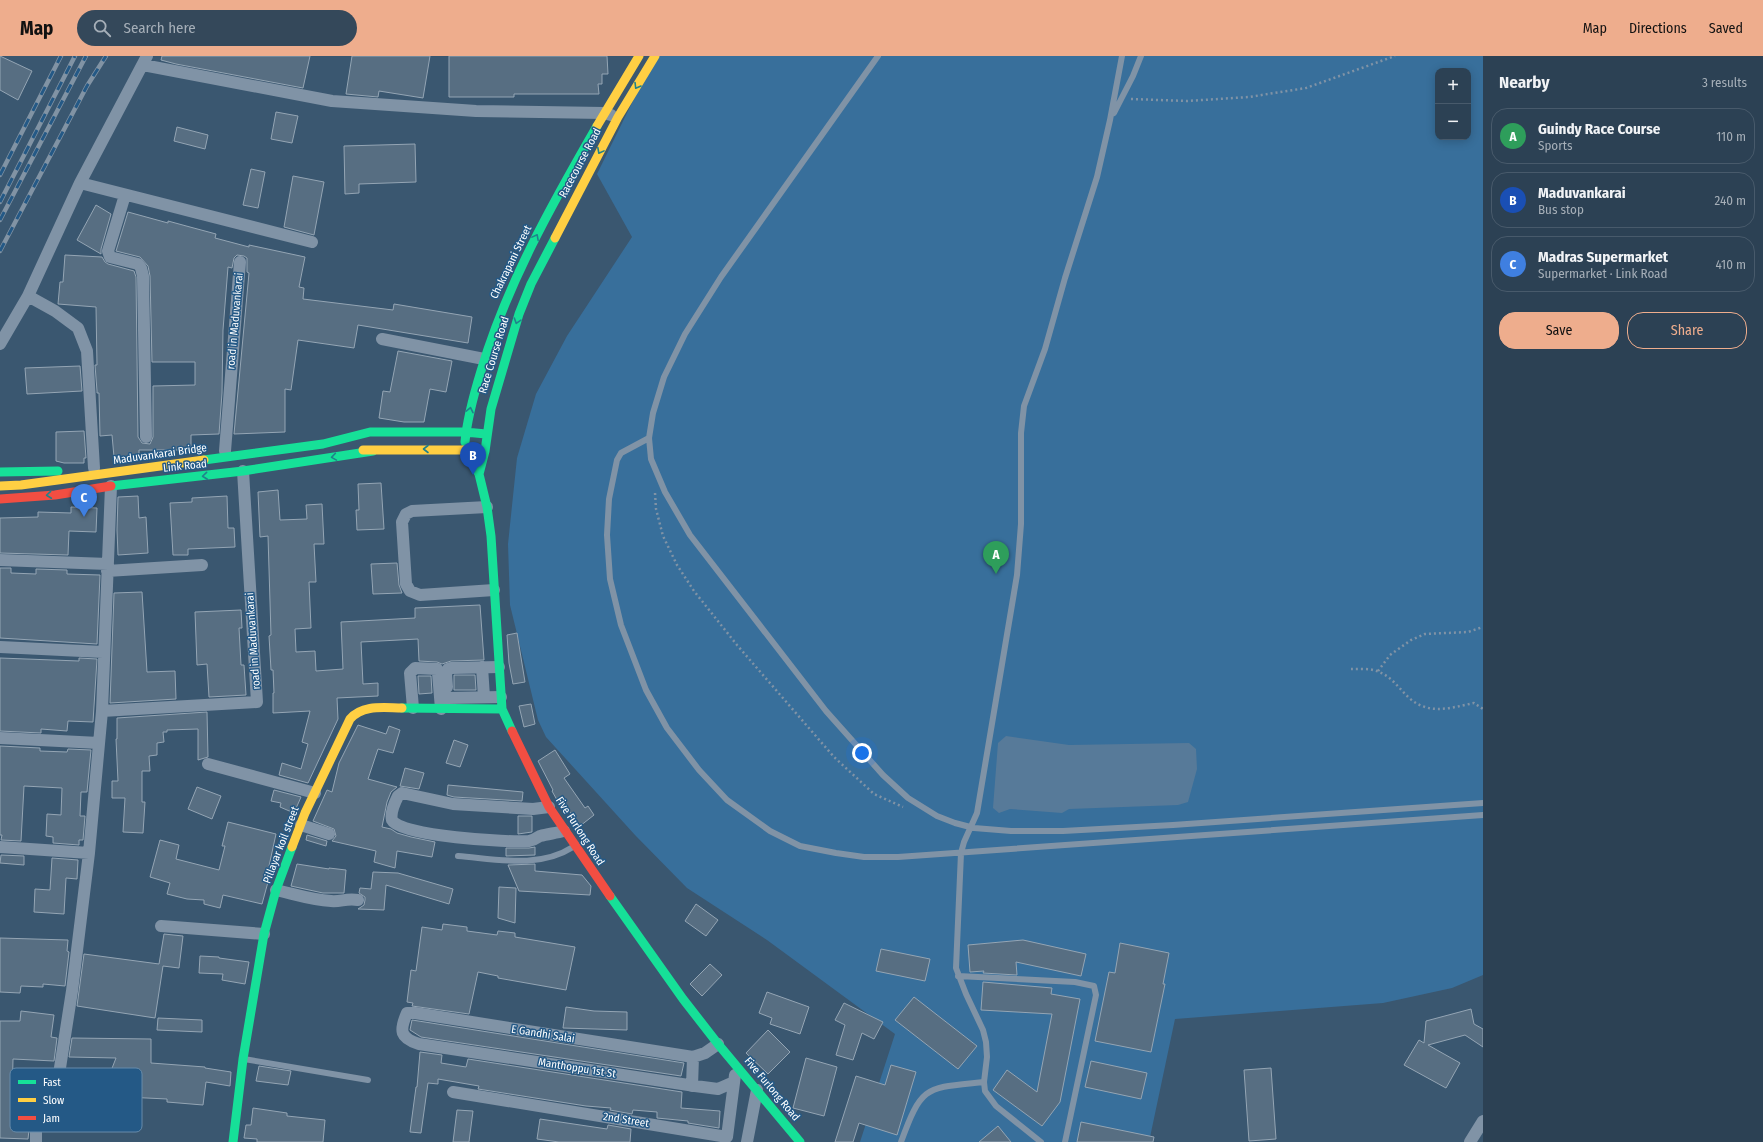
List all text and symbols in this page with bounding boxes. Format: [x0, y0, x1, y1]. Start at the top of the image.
search box [77, 10, 357, 46]
text: Map [20, 17, 53, 40]
icon: search [91, 17, 113, 39]
text: Search here [123, 19, 196, 37]
text: Map [1583, 20, 1607, 37]
text: Directions [1629, 20, 1687, 37]
text: Saved [1709, 20, 1743, 37]
map controls [1435, 68, 1471, 140]
button: + [1435, 68, 1471, 104]
text: Nearby [1499, 72, 1550, 93]
text: 3 results [1702, 75, 1747, 90]
one-way arrow [634, 82, 642, 89]
button: − [1435, 104, 1471, 140]
text: Guindy Race Course [1538, 120, 1660, 138]
street label: Racecourse Road [556, 126, 604, 200]
text: A [1509, 129, 1517, 144]
text: 110 m [1716, 129, 1746, 144]
text: Sports [1538, 138, 1573, 153]
one-way arrow [598, 147, 605, 154]
text: Maduvankarai [1538, 184, 1626, 202]
text: B [1509, 193, 1517, 208]
text: 240 m [1714, 193, 1746, 208]
text: Bus stop [1538, 202, 1584, 217]
street label: Chakrapani Street [488, 223, 535, 301]
one-way arrow [531, 234, 539, 241]
text: Madras Supermarket [1538, 248, 1668, 266]
text: C [1510, 257, 1516, 272]
text: 410 m [1716, 257, 1746, 272]
text: Supermarket · Link Road [1538, 266, 1667, 281]
street label: road in Maduvankarai [224, 272, 246, 370]
button: Save [1499, 312, 1619, 349]
button: Share [1627, 312, 1747, 349]
street label: Race Course Road [476, 315, 512, 395]
one-way arrow [513, 317, 522, 324]
one-way arrow [466, 407, 474, 413]
street label: Maduvankarai Bridge [112, 441, 208, 467]
pin: B [460, 442, 486, 475]
one-way arrow [423, 445, 429, 453]
one-way arrow [331, 452, 337, 461]
street label: Link Road [162, 457, 208, 475]
one-way arrow [202, 471, 209, 480]
pin: C [71, 484, 97, 517]
one-way arrow [46, 491, 52, 500]
pin: A [983, 541, 1009, 574]
street label: road in Maduvankarai [243, 592, 263, 690]
your location [852, 743, 872, 763]
street label: Five Furlong Road [553, 794, 607, 868]
street label: Pillayar koil street [260, 804, 302, 885]
street label: E Gandhi Salai [510, 1023, 576, 1045]
street label: Manthoppu 1st St [537, 1055, 617, 1081]
street label: Five Furlong Road [742, 1055, 802, 1123]
legend [10, 1068, 142, 1132]
text: Fast [43, 1076, 61, 1089]
text: Slow [43, 1094, 64, 1107]
street label: 2nd Street [602, 1110, 650, 1130]
text: Jam [43, 1112, 60, 1125]

